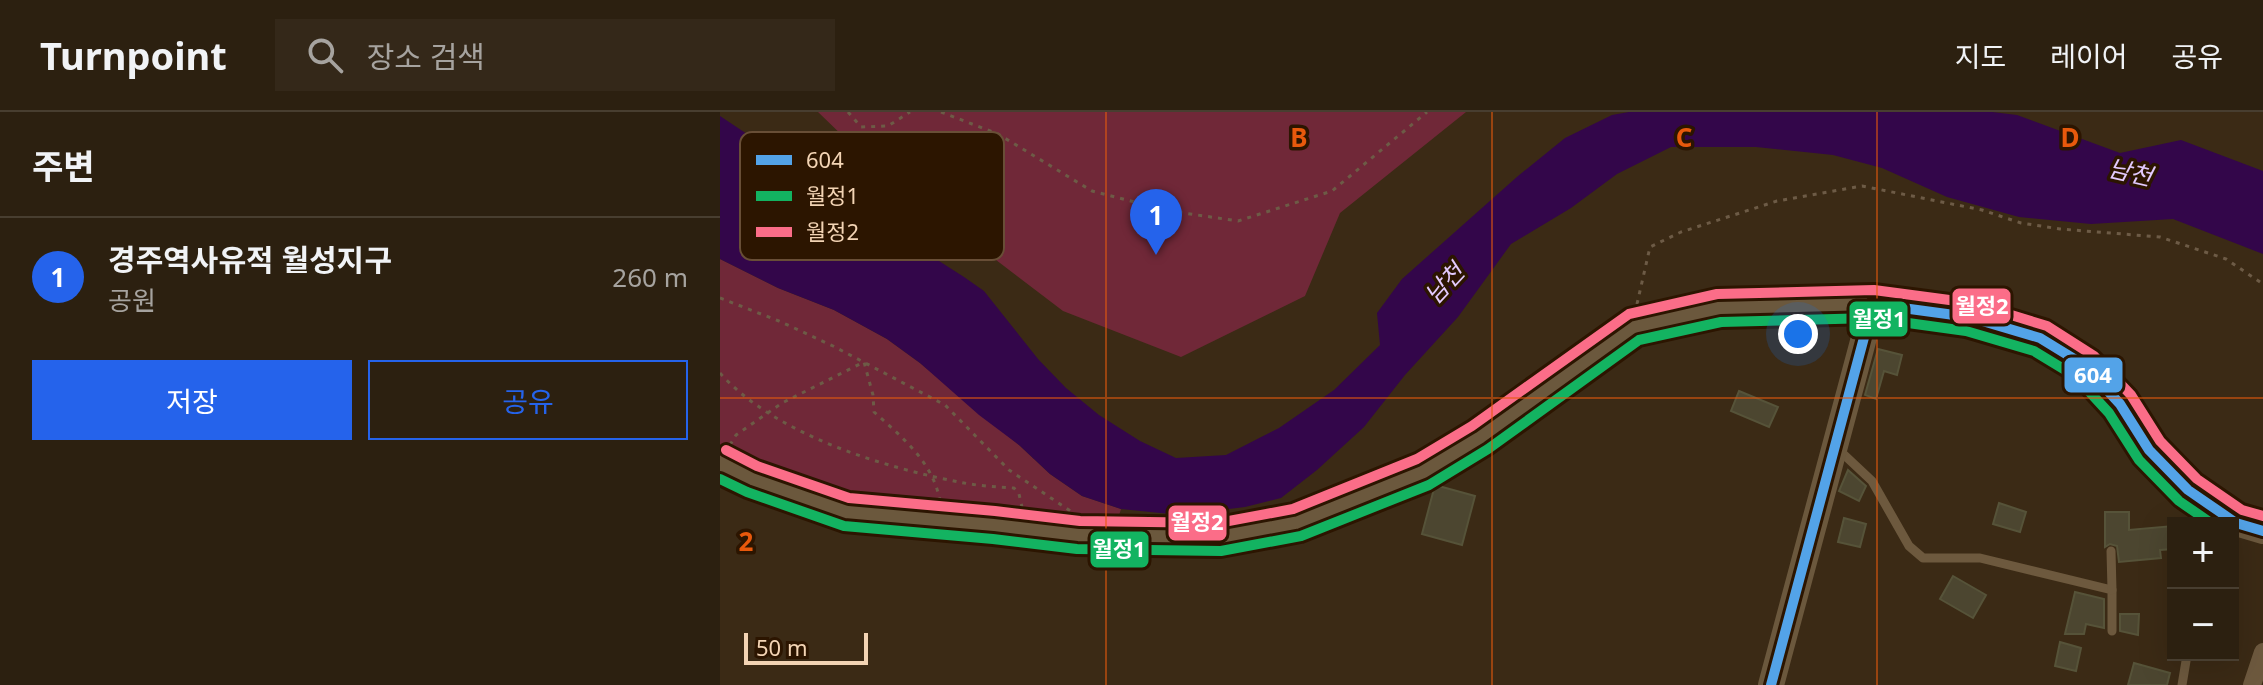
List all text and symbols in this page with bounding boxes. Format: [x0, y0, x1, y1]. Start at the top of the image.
search box [275, 19, 835, 91]
text: Turnpoint [40, 29, 227, 81]
icon: search [303, 33, 347, 77]
text: 장소 검색 [367, 36, 485, 77]
text: 지도 [1955, 37, 2006, 75]
text: 레이어 [2050, 37, 2127, 75]
text: 공유 [2171, 37, 2223, 75]
text: B [1290, 119, 1308, 155]
text: C [1676, 119, 1692, 155]
text: D [2060, 119, 2080, 155]
legend [740, 132, 1004, 260]
text: 주변 [32, 143, 95, 189]
text: 604 [806, 144, 844, 174]
water label: 남천 [2105, 150, 2158, 193]
text: 월정1 [806, 180, 859, 210]
pin: 1 [1130, 189, 1182, 255]
text: 월정2 [806, 216, 859, 246]
text: 경주역사유적 월성지구 [108, 239, 392, 280]
water label: 남천 [1417, 253, 1473, 310]
text: 1 [51, 259, 65, 295]
text: 260 m [612, 259, 688, 295]
text: 공원 [108, 282, 156, 318]
line badge: 월정2 [1951, 287, 2012, 325]
text: 월정2 [1955, 290, 2009, 320]
line badge: 월정1 [1848, 300, 1909, 338]
text: 월정1 [1852, 303, 1906, 333]
your location [1778, 314, 1818, 354]
line badge: 604 [2063, 356, 2124, 394]
text: 604 [2074, 359, 2112, 389]
button: 저장 [32, 360, 352, 440]
button: 공유 [368, 360, 688, 440]
line badge: 월정2 [1167, 504, 1228, 542]
text: 월정2 [1170, 506, 1224, 536]
map controls [2167, 517, 2239, 661]
button: + [2167, 517, 2239, 589]
text: 2 [739, 523, 754, 559]
line badge: 월정1 [1089, 530, 1150, 569]
text: 월정1 [1092, 533, 1146, 563]
button: − [2167, 589, 2239, 661]
scale bar [744, 629, 868, 665]
text: 50 m [756, 632, 807, 662]

